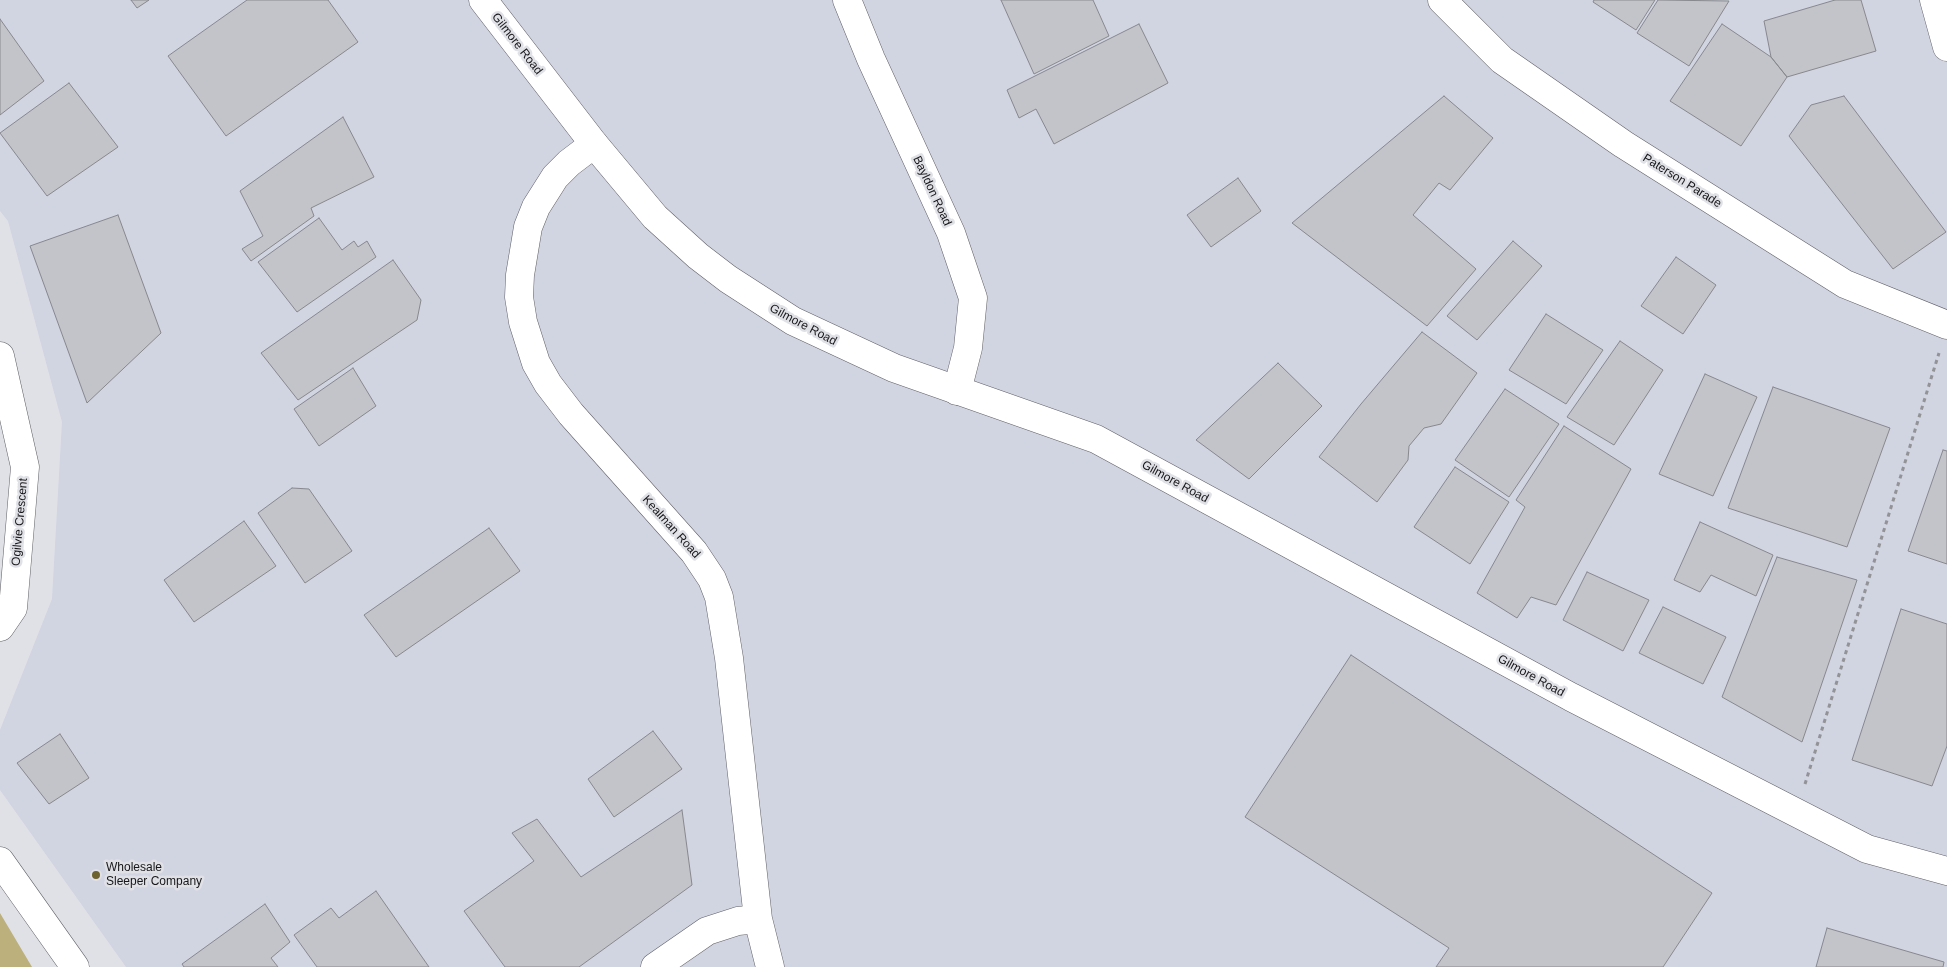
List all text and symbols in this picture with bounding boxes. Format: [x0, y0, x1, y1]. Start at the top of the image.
street label: Gilmore Road [489, 10, 545, 78]
street label: Paterson Parade [1640, 151, 1724, 211]
street label: Bayldon Road [910, 154, 954, 228]
street label: Gilmore Road [767, 301, 839, 349]
street label: Gilmore Road [1139, 458, 1211, 506]
street label: Ogilvie Crescent [9, 478, 31, 566]
street label: Kealman Road [639, 493, 703, 561]
street label: Gilmore Road [1495, 652, 1567, 700]
place label: Wholesale Sleeper Company [106, 861, 202, 889]
marker: Wholesale Sleeper Company [90, 869, 102, 881]

